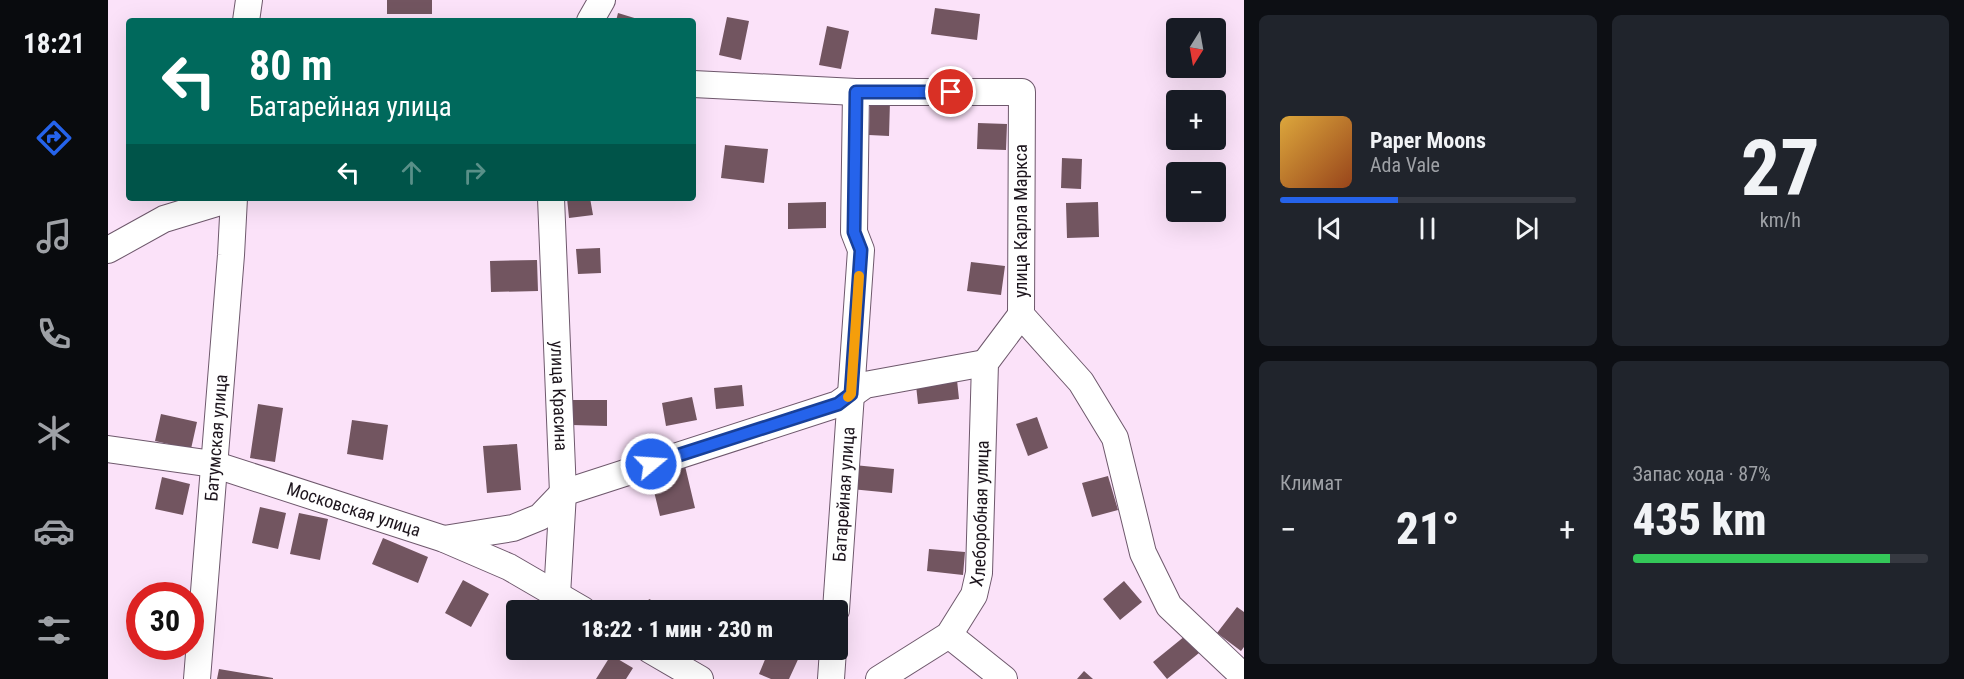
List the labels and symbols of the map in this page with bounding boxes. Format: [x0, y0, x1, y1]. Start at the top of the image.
north arrow [1166, 18, 1226, 78]
pin [925, 66, 976, 117]
street label: улица Карла Маркса [1010, 144, 1031, 298]
street label: улица Красина [547, 340, 572, 451]
street label: Батумская улица [200, 373, 231, 502]
street label: Батарейная улица [828, 426, 859, 562]
position arrow [619, 432, 683, 496]
street label: Хлеборобная улица [965, 440, 993, 588]
street label: Московская улица [284, 478, 423, 541]
speed limit sign: 30 [126, 582, 204, 660]

